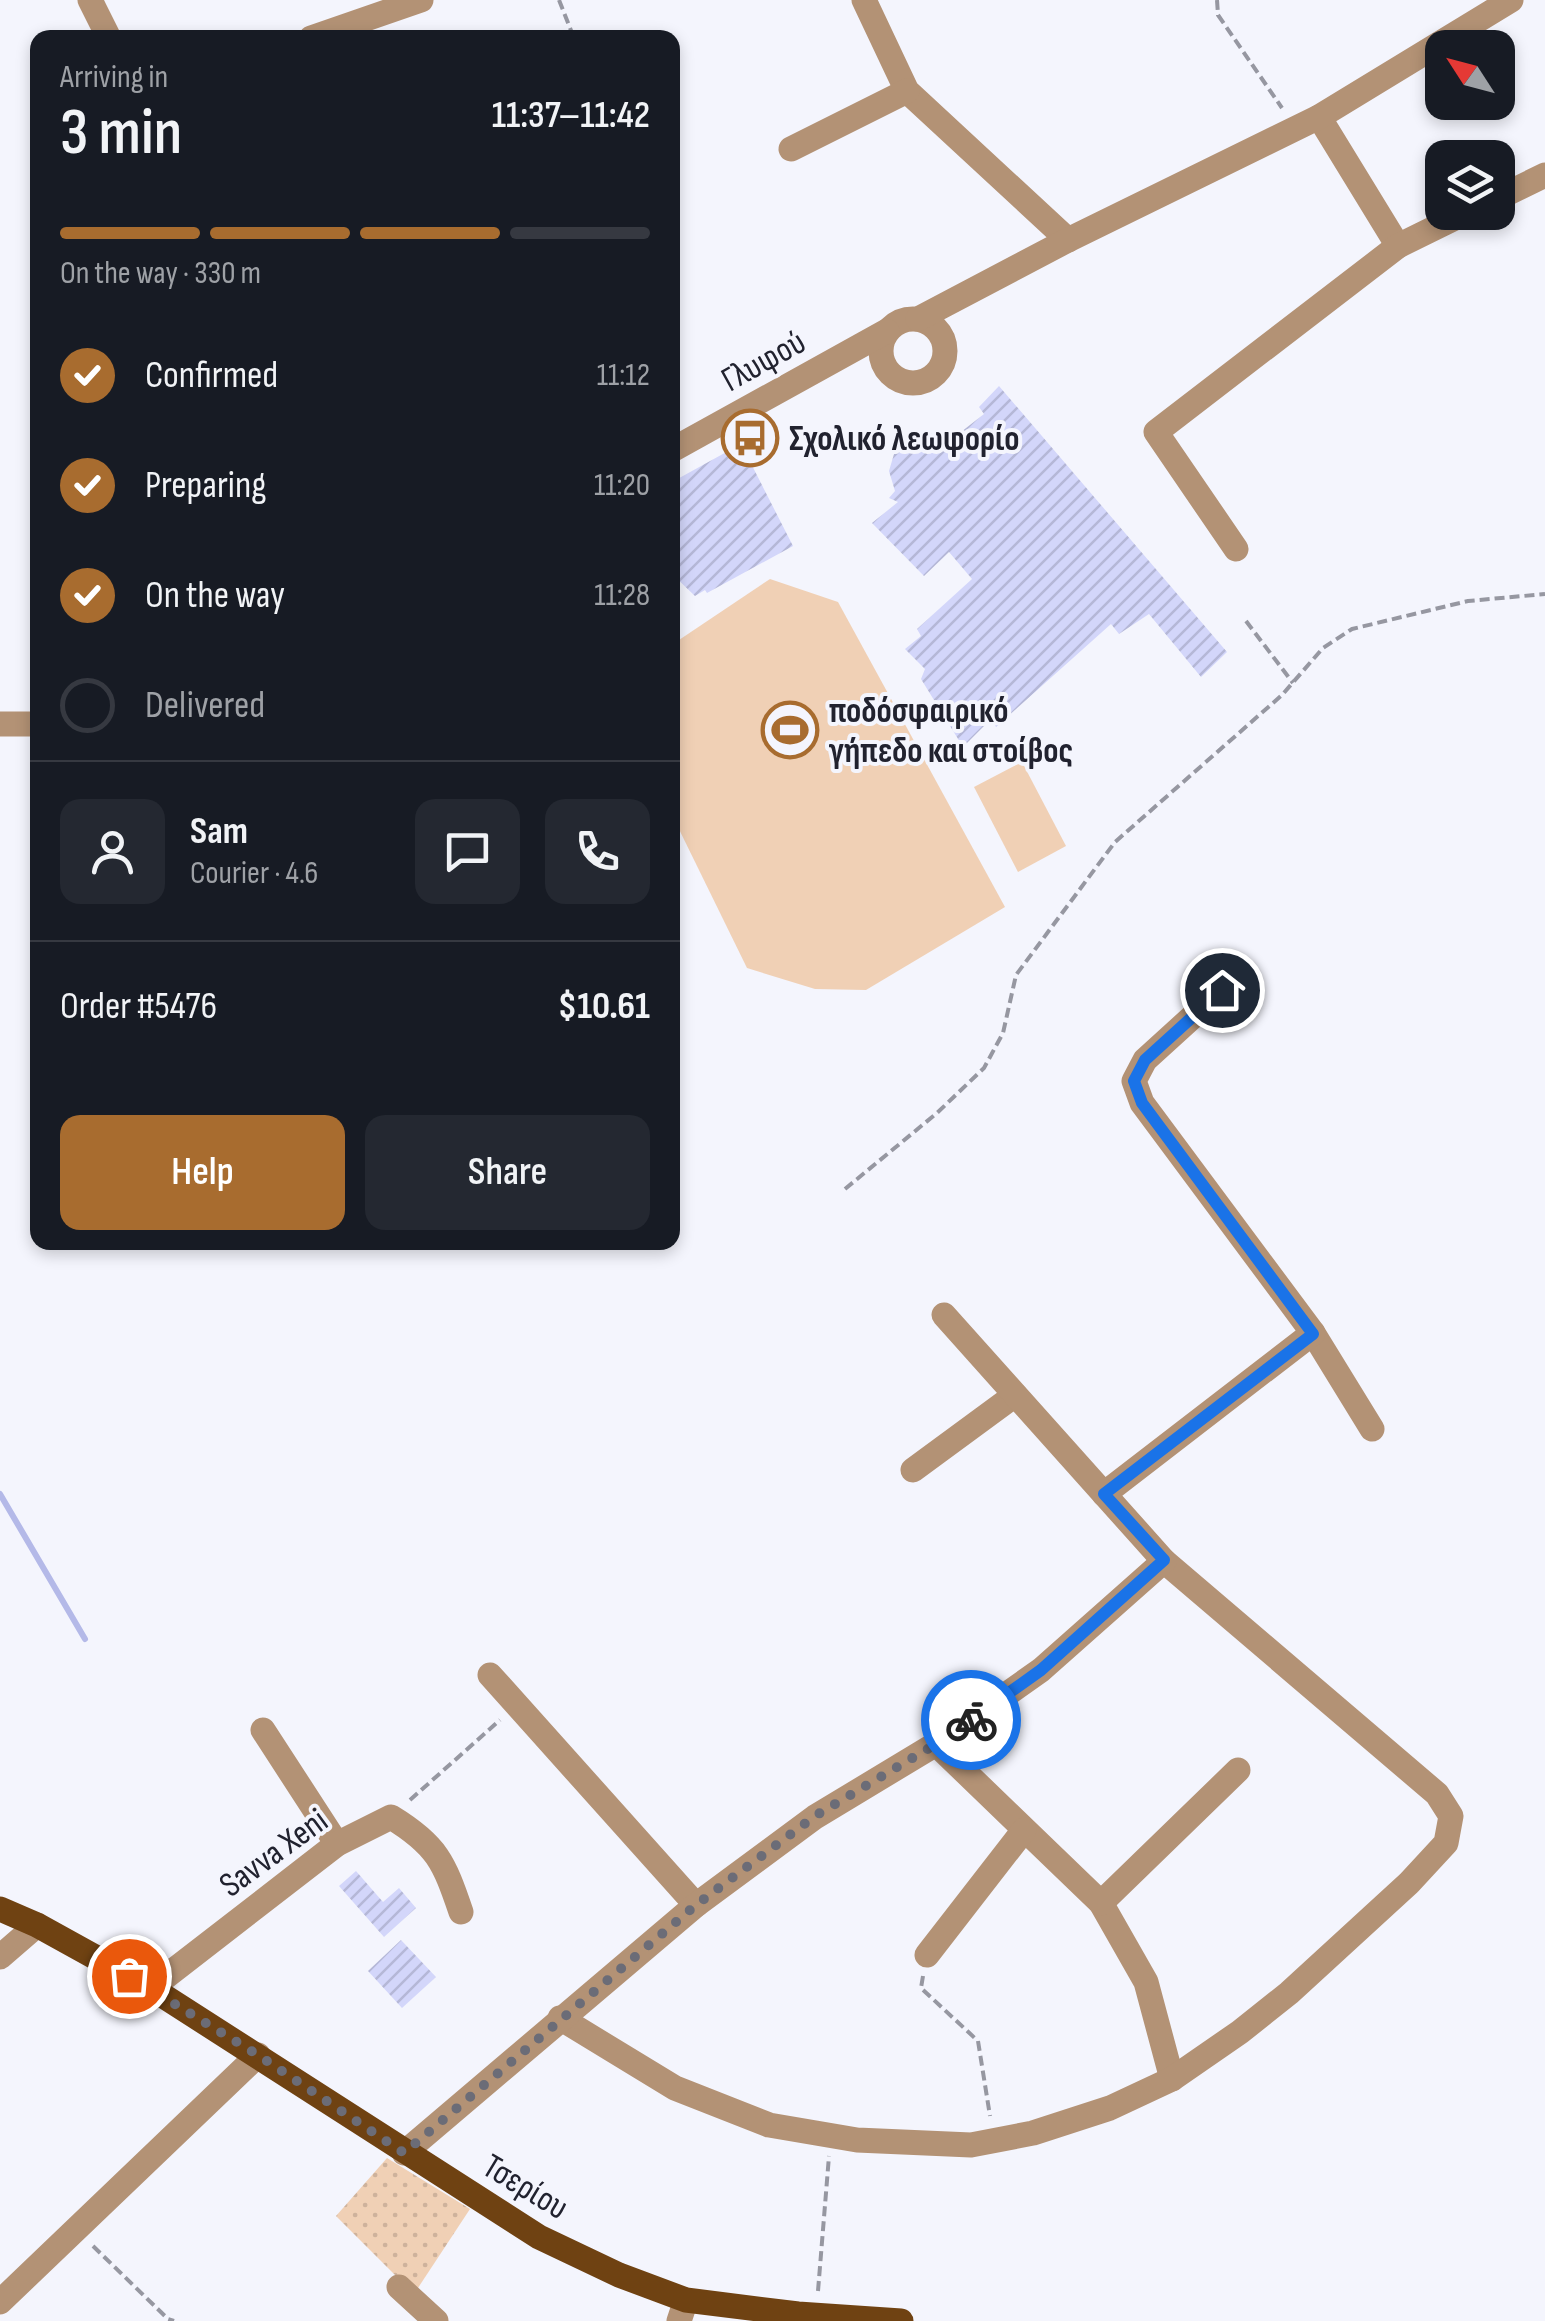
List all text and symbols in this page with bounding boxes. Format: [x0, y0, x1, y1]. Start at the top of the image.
north arrow [1425, 30, 1515, 120]
map controls [1425, 30, 1515, 230]
text: Arriving in [60, 58, 168, 97]
text: 11:37–11:42 [492, 93, 650, 138]
text: 3 min [60, 95, 182, 173]
button: layers [1425, 140, 1515, 230]
text: On the way · 330 m [60, 254, 261, 293]
street label: Γλυφού [714, 321, 813, 402]
icon: check [60, 348, 115, 403]
text: Confirmed [145, 353, 278, 398]
text: 11:12 [597, 356, 650, 395]
bus stop icon: Σχολικό λεωφορίο [720, 408, 780, 468]
place label: Σχολικό λεωφορίο [789, 418, 1020, 461]
icon: check [60, 458, 115, 513]
text: Preparing [145, 463, 266, 508]
text: 11:20 [594, 466, 650, 505]
icon: check [60, 568, 115, 623]
text: On the way [145, 573, 285, 618]
text: 11:28 [594, 576, 650, 615]
text: Delivered [145, 683, 265, 728]
place label: ποδόσφαιρικό γήπεδο και στοίβος [829, 690, 1073, 773]
sports icon: ποδόσφαιρικό γήπεδο και στοίβος [760, 700, 820, 760]
button: person [60, 799, 165, 904]
button: chat [415, 799, 520, 904]
button: phone [545, 799, 650, 904]
text: Sam [190, 809, 248, 854]
text: Courier · 4.6 [190, 854, 318, 893]
pin [1180, 948, 1265, 1033]
icon: home [1195, 963, 1250, 1018]
text: Order #5476 [60, 984, 217, 1029]
text: $10.61 [558, 984, 650, 1029]
button: Help [60, 1115, 345, 1230]
button: Share [365, 1115, 650, 1230]
courier [921, 1670, 1021, 1770]
icon: bike [944, 1693, 999, 1748]
street label: Savva Xeni [211, 1800, 336, 1907]
pin [87, 1934, 172, 2019]
icon: bag [102, 1949, 157, 2004]
street label: Τσερίου [475, 2145, 576, 2230]

